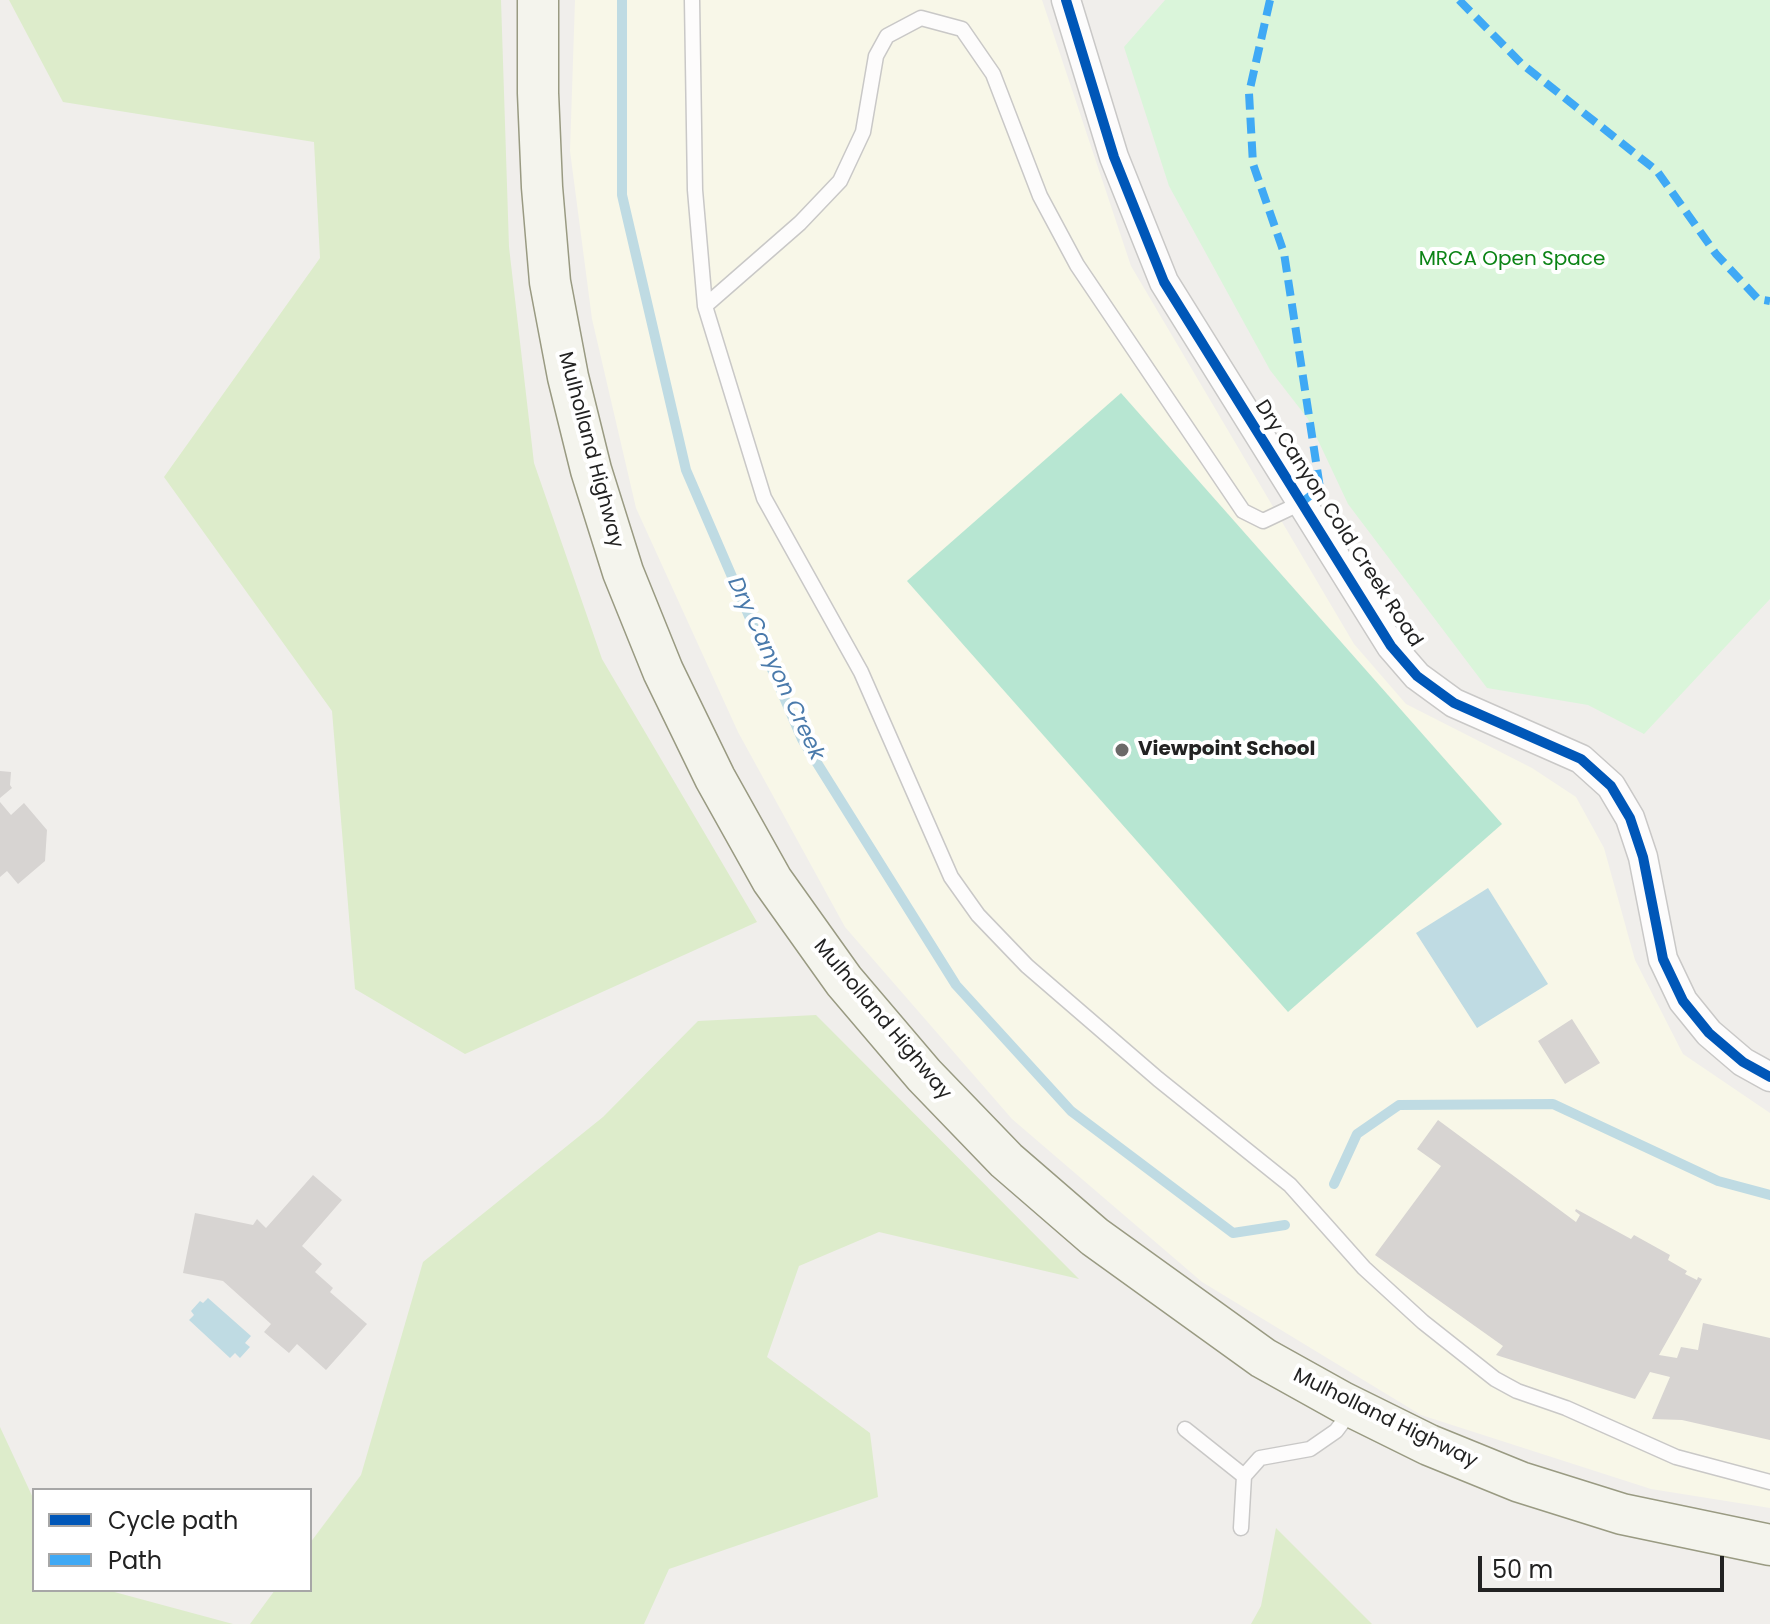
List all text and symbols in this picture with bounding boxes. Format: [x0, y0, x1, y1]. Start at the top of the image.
park label: MRCA Open Space [1419, 248, 1605, 272]
street label: Mulholland Highway [552, 349, 628, 551]
street label: Dry Canyon Cold Creek Road [1249, 396, 1427, 652]
water label: Dry Canyon Creek [721, 573, 829, 765]
place label: Viewpoint School [1138, 738, 1315, 762]
marker: Viewpoint School [1113, 741, 1131, 759]
street label: Mulholland Highway [808, 935, 956, 1105]
street label: Mulholland Highway [1289, 1364, 1481, 1474]
legend [32, 1488, 312, 1592]
text: Cycle path [108, 1504, 238, 1537]
scale bar [1482, 1540, 1728, 1590]
text: Path [108, 1544, 162, 1577]
text: 50 m [1492, 1553, 1553, 1586]

